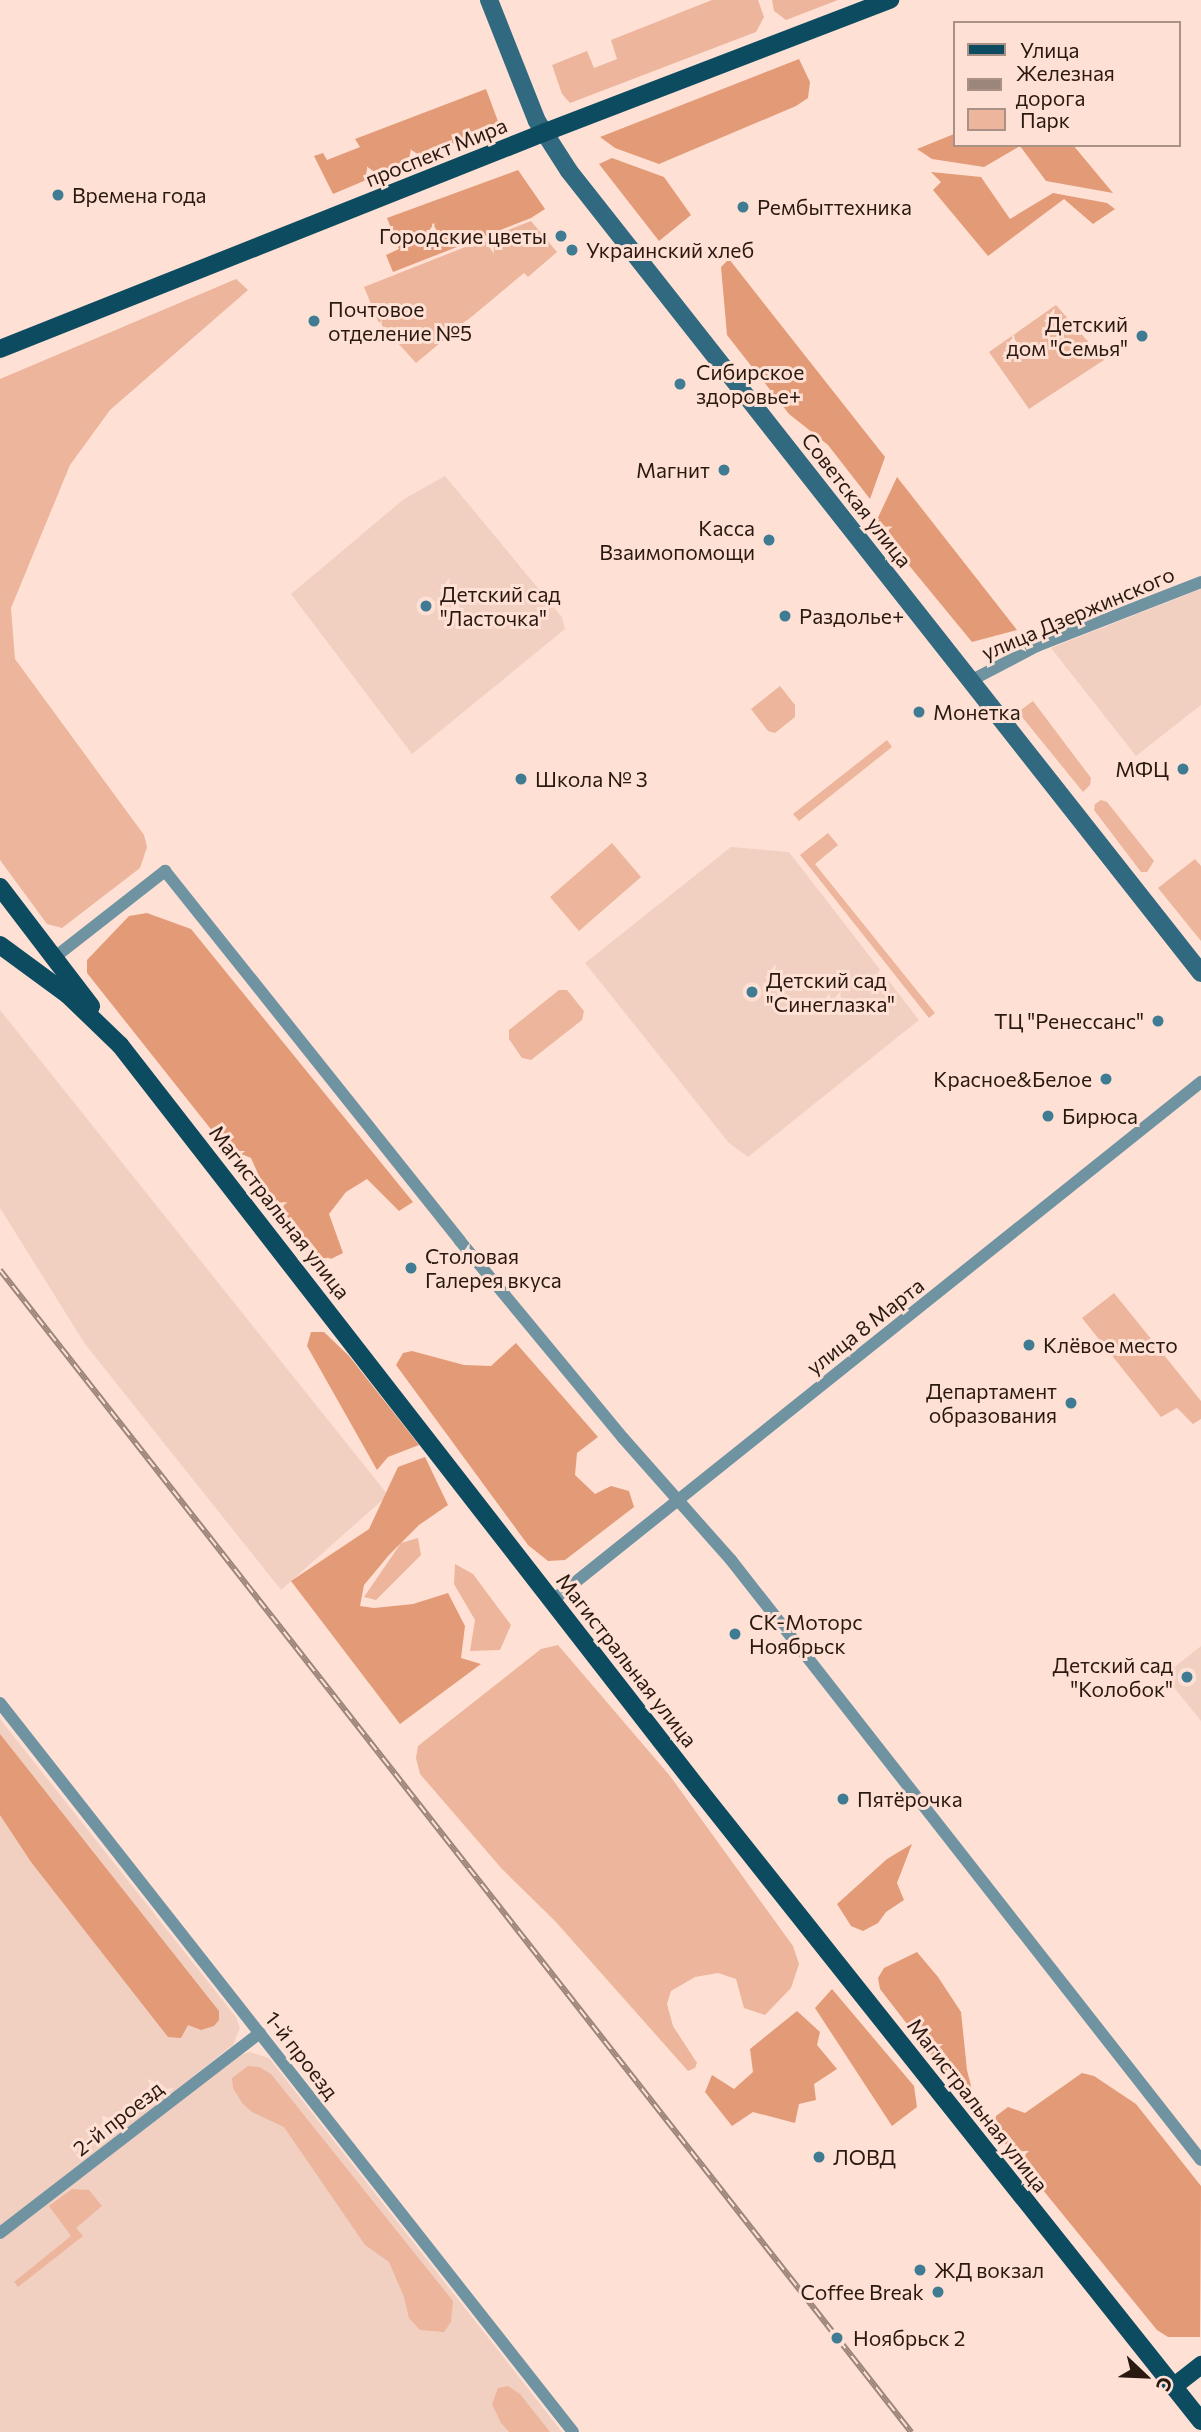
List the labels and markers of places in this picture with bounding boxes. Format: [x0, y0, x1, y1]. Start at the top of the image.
place label: Времена года [72, 182, 206, 208]
marker: Времена года [50, 187, 66, 203]
place label: Рембыттехника [757, 194, 912, 220]
marker: Рембыттехника [735, 199, 751, 215]
place label: Городские цветы [379, 223, 547, 249]
marker: Городские цветы [553, 228, 569, 244]
place label: Украинский хлеб [586, 237, 754, 263]
marker: Украинский хлеб [564, 242, 580, 258]
place label: Почтовое отделение №5 [328, 296, 472, 346]
place label: Детский дом "Семья" [1006, 311, 1128, 361]
marker: Почтовое отделение №5 [306, 313, 322, 329]
marker: Детский дом "Семья" [1134, 328, 1150, 344]
place label: Сибирское здоровье+ [696, 359, 804, 409]
marker: Сибирское здоровье+ [670, 374, 690, 394]
place label: Магнит [636, 457, 710, 483]
marker: Магнит [716, 462, 732, 478]
place label: Касса Взаимопомощи [599, 515, 755, 565]
marker: Касса Взаимопомощи [761, 532, 777, 548]
place label: Детский сад "Ласточка" [440, 581, 561, 631]
marker: Детский сад "Ласточка" [418, 598, 434, 614]
place label: Раздолье+ [799, 603, 904, 629]
marker: Раздолье+ [777, 608, 793, 624]
place label: Монетка [933, 699, 1021, 725]
marker: Монетка [911, 704, 927, 720]
place label: МФЦ [1115, 756, 1169, 782]
marker: МФЦ [1175, 761, 1191, 777]
place label: Школа № 3 [535, 766, 648, 792]
marker: Школа № 3 [513, 771, 529, 787]
place label: Детский сад "Синеглазка" [766, 967, 895, 1017]
marker: Детский сад "Синеглазка" [744, 984, 760, 1000]
place label: ТЦ "Ренессанс" [994, 1008, 1144, 1034]
marker: ТЦ "Ренессанс" [1150, 1013, 1166, 1029]
place label: Красное&Белое [933, 1066, 1092, 1092]
marker: Красное&Белое [1098, 1071, 1114, 1087]
place label: Бирюса [1062, 1103, 1138, 1129]
marker: Бирюса [1040, 1108, 1056, 1124]
place label: Столовая Галерея вкуса [425, 1243, 562, 1293]
marker: Столовая Галерея вкуса [403, 1260, 419, 1276]
place label: Клёвое место [1043, 1332, 1178, 1358]
marker: Клёвое место [1021, 1337, 1037, 1353]
place label: Департамент образования [926, 1378, 1057, 1428]
marker: Департамент образования [1063, 1395, 1079, 1411]
place label: СК-Моторс Ноябрьск [749, 1609, 863, 1659]
marker: СК-Моторс Ноябрьск [727, 1626, 743, 1642]
place label: Детский сад "Колобок" [1052, 1652, 1173, 1702]
marker: Детский сад "Колобок" [1179, 1669, 1195, 1685]
place label: Пятёрочка [857, 1786, 963, 1812]
marker: Пятёрочка [835, 1791, 851, 1807]
place label: ЛОВД [833, 2144, 896, 2170]
marker: ЛОВД [811, 2149, 827, 2165]
place label: ЖД вокзал [934, 2257, 1044, 2283]
marker: ЖД вокзал [912, 2262, 928, 2278]
place label: Coffee Break [800, 2279, 924, 2305]
marker: Coffee Break [930, 2284, 946, 2300]
place label: Ноябрьск 2 [853, 2325, 965, 2351]
marker: Ноябрьск 2 [827, 2328, 847, 2348]

